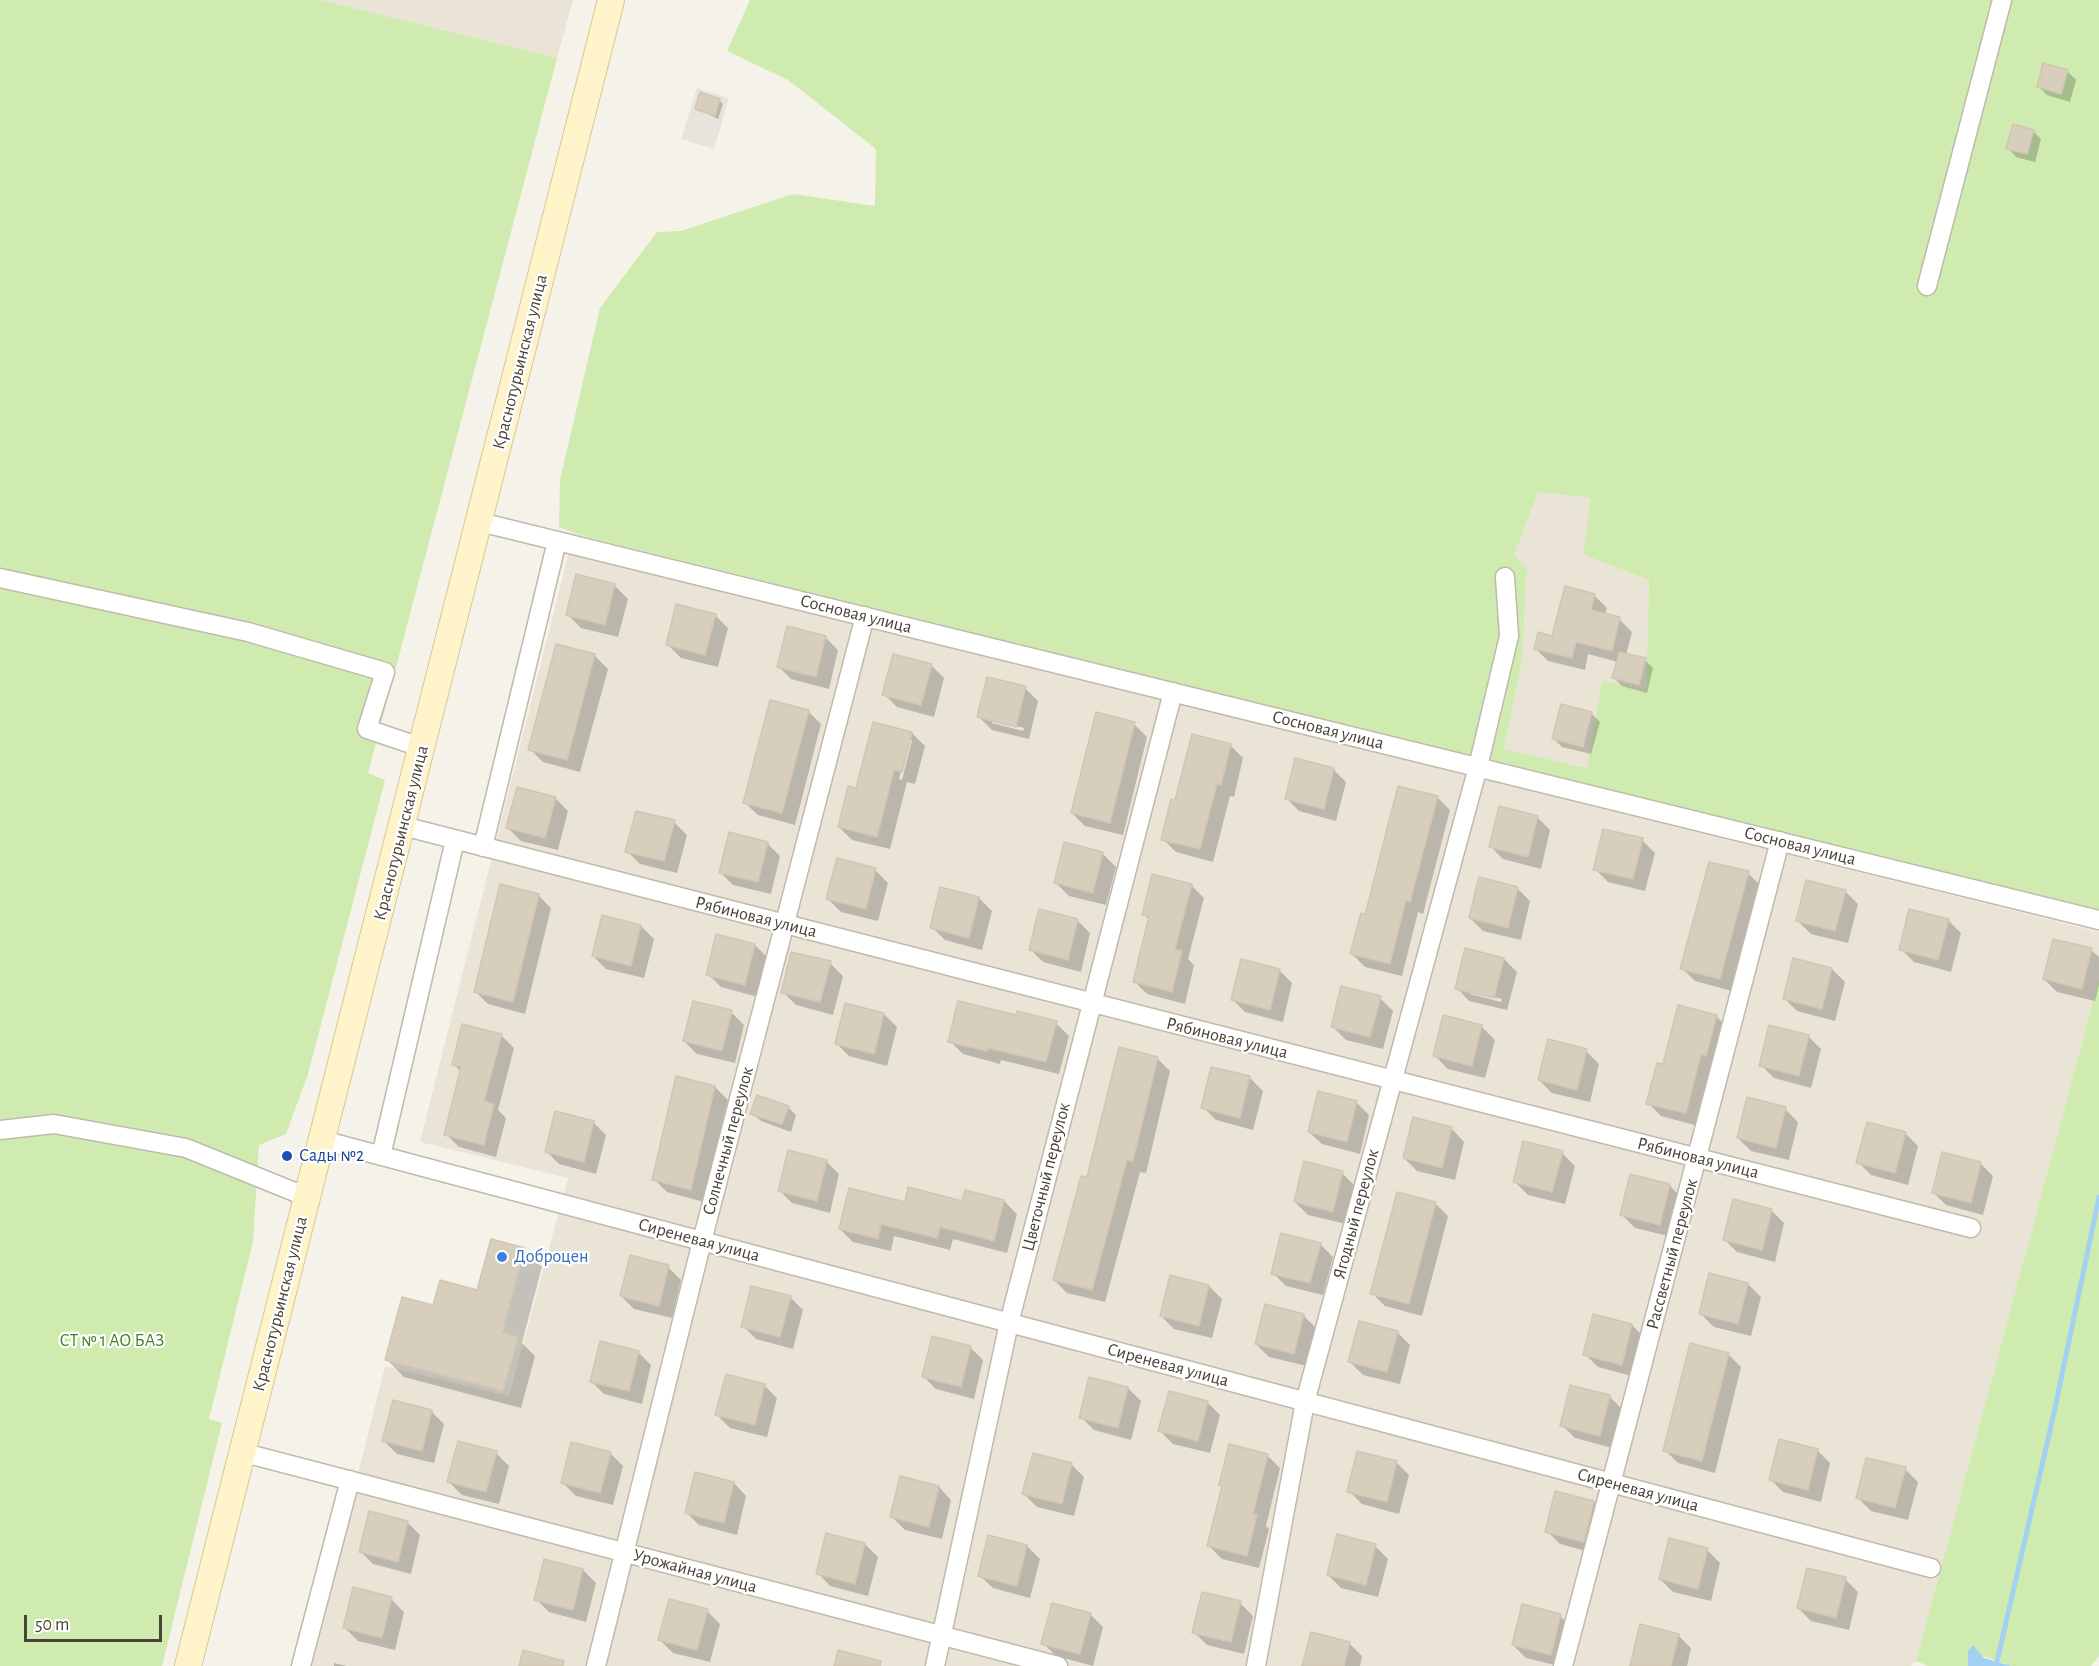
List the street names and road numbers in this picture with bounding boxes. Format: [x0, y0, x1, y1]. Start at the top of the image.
street label: Краснотурьинская улица [488, 272, 552, 452]
street label: Сосновая улица [798, 590, 914, 638]
street label: Сосновая улица [1270, 706, 1386, 754]
street label: Краснотурьинская улица [369, 743, 433, 923]
street label: Сосновая улица [1742, 822, 1858, 870]
street label: Рябиновая улица [693, 891, 819, 943]
street label: Рябиновая улица [1164, 1012, 1290, 1064]
street label: Солнечный переулок [698, 1064, 758, 1218]
street label: Цветочный переулок [1017, 1100, 1075, 1254]
street label: Рябиновая улица [1635, 1132, 1761, 1184]
street label: Ягодный переулок [1328, 1147, 1384, 1281]
street label: Рассветный переулок [1641, 1176, 1703, 1332]
street label: Сиреневая улица [636, 1213, 762, 1267]
street label: Краснотурьинская улица [248, 1214, 312, 1394]
street label: Сиреневая улица [1105, 1338, 1231, 1392]
street label: Сиреневая улица [1575, 1463, 1701, 1517]
street label: Урожайная улица [631, 1544, 759, 1598]

